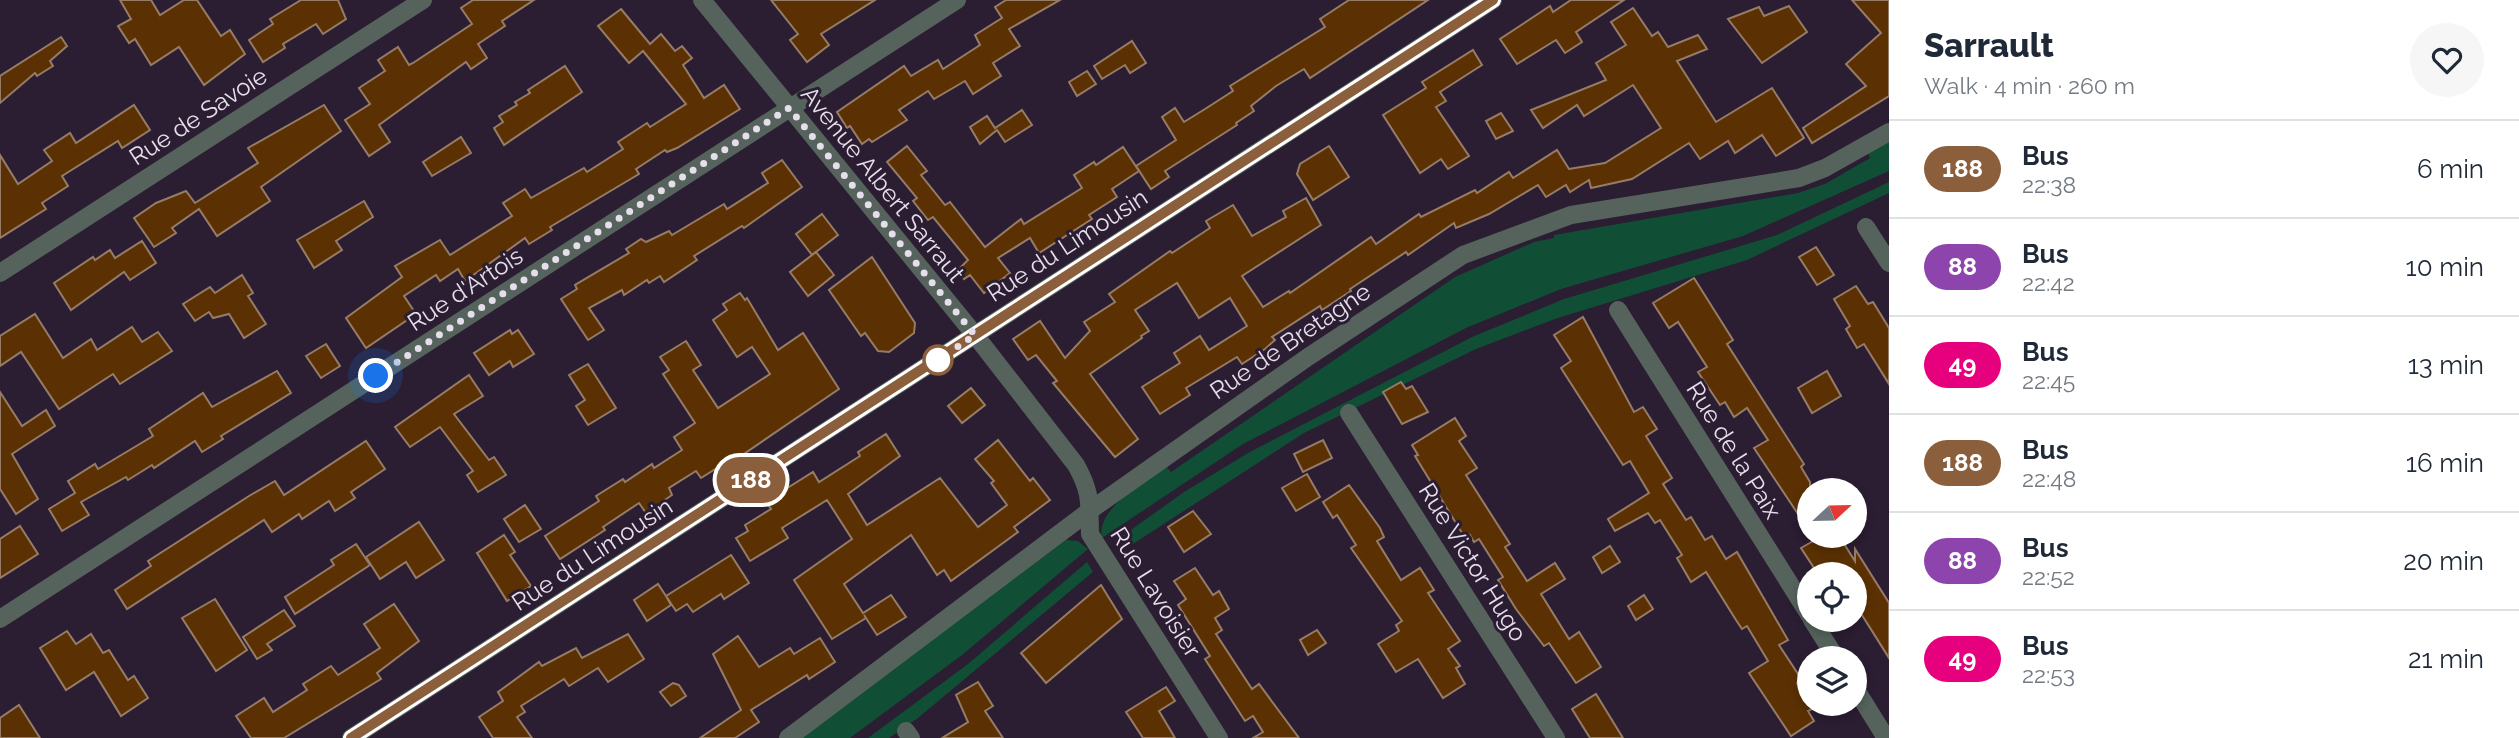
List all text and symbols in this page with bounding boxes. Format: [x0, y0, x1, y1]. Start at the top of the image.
button: heart [2410, 23, 2484, 97]
text: Sarrault [1924, 26, 2054, 65]
street label: Rue de Savoie [124, 61, 272, 171]
text: Walk · 4 min · 260 m [1924, 72, 2135, 99]
street label: Avenue Albert Sarraut [795, 80, 971, 288]
text: Bus [2022, 141, 2069, 171]
text: 188 [1942, 154, 1983, 183]
text: 6 min [2417, 154, 2484, 184]
text: 22:38 [2022, 171, 2076, 198]
street label: Rue du Limousin [981, 182, 1153, 308]
text: Bus [2022, 239, 2069, 269]
street label: Rue d'Artois [402, 241, 528, 337]
text: 88 [1948, 252, 1977, 281]
text: 10 min [2406, 252, 2484, 282]
text: 22:42 [2022, 269, 2075, 296]
street label: Rue de Bretagne [1204, 277, 1376, 405]
text: Bus [2022, 337, 2069, 367]
unlabelled marker [923, 345, 953, 375]
text: 49 [1949, 350, 1976, 379]
text: 13 min [2408, 350, 2484, 380]
your location [358, 358, 393, 393]
text: 22:45 [2022, 367, 2075, 394]
street label: Rue de la Paix [1680, 376, 1788, 524]
text: Bus [2022, 435, 2069, 465]
text: 188 [1942, 448, 1983, 477]
text: 16 min [2406, 448, 2484, 478]
line badge: 188 [711, 457, 791, 503]
text: 188 [731, 465, 771, 494]
text: 22:48 [2022, 465, 2077, 492]
street label: Rue Victor Hugo [1413, 478, 1533, 646]
north arrow [1797, 478, 1867, 548]
map controls [1797, 478, 1867, 716]
street label: Rue du Limousin [506, 491, 678, 617]
street label: Rue Lavoisier [1105, 522, 1208, 663]
text: Bus [2022, 533, 2069, 563]
text: 88 [1948, 546, 1977, 575]
text: 20 min [2403, 546, 2484, 576]
button: locate [1797, 562, 1867, 632]
text: 22:52 [2022, 563, 2075, 590]
text: Bus [2022, 631, 2069, 661]
text: 49 [1949, 644, 1976, 673]
text: 21 min [2408, 644, 2484, 674]
button: layers [1797, 646, 1867, 716]
text: 22:53 [2022, 661, 2075, 688]

